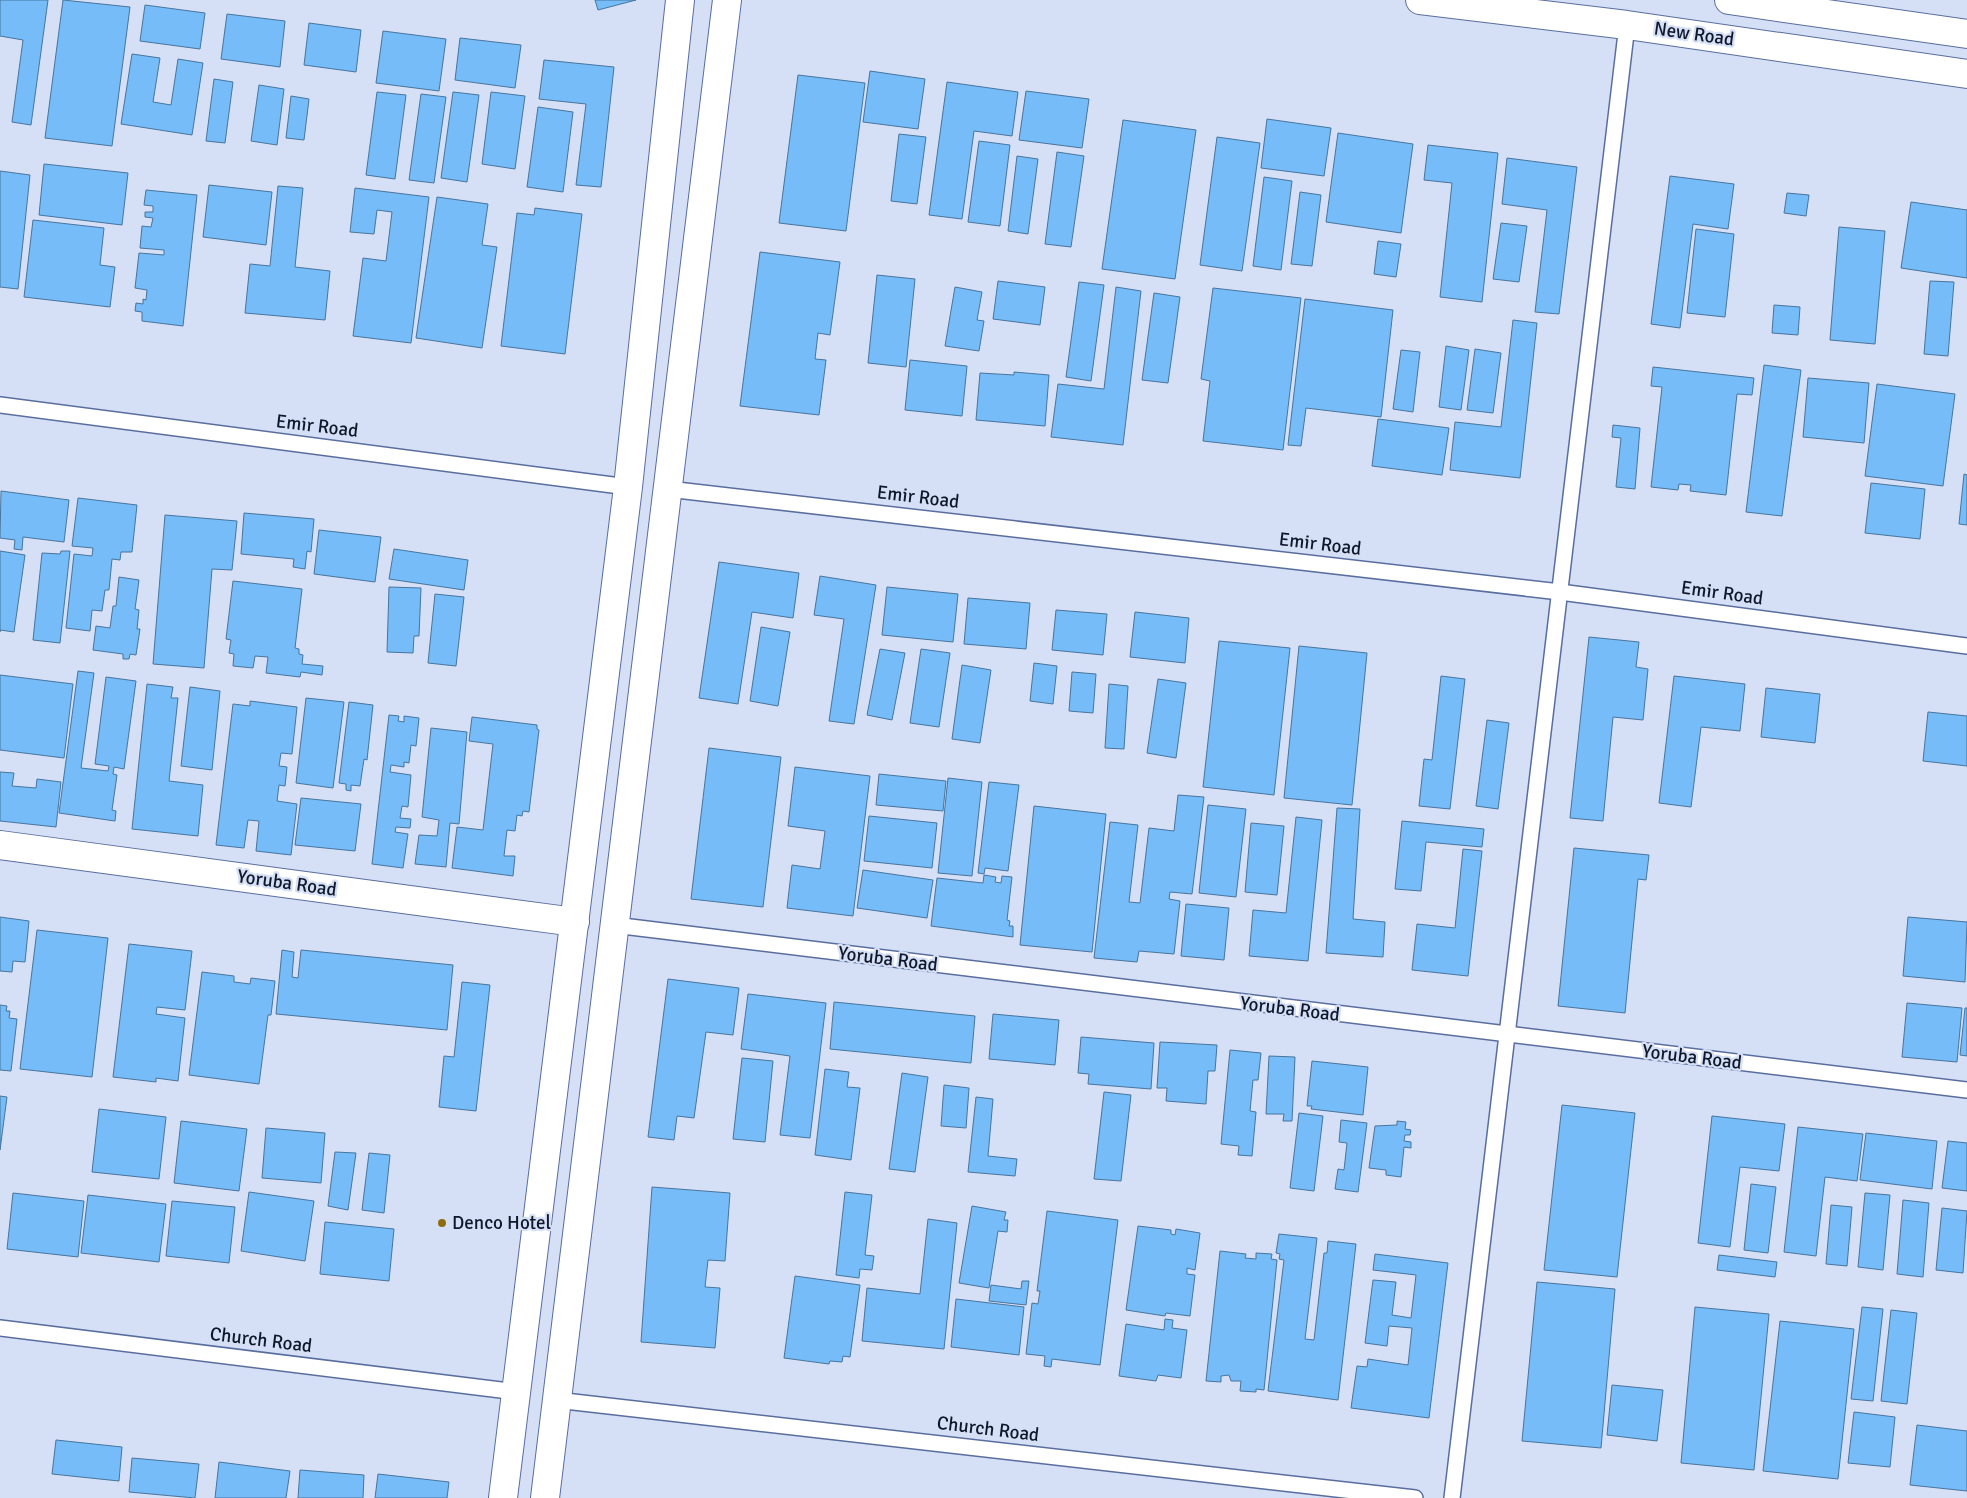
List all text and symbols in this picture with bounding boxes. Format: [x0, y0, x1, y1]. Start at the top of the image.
street label: New Road [1652, 16, 1736, 52]
street label: Emir Road [274, 409, 360, 443]
street label: Emir Road [875, 480, 961, 514]
street label: Emir Road [1277, 527, 1363, 561]
street label: Emir Road [1679, 575, 1765, 611]
street label: Yoruba Road [236, 864, 338, 902]
street label: Yoruba Road [837, 941, 939, 977]
street label: Yoruba Road [1239, 991, 1341, 1027]
street label: Yoruba Road [1641, 1039, 1743, 1075]
place label: Denco Hotel [452, 1211, 551, 1235]
marker: Denco Hotel [436, 1217, 448, 1229]
street label: Church Road [208, 1322, 314, 1358]
street label: Church Road [935, 1411, 1041, 1447]

